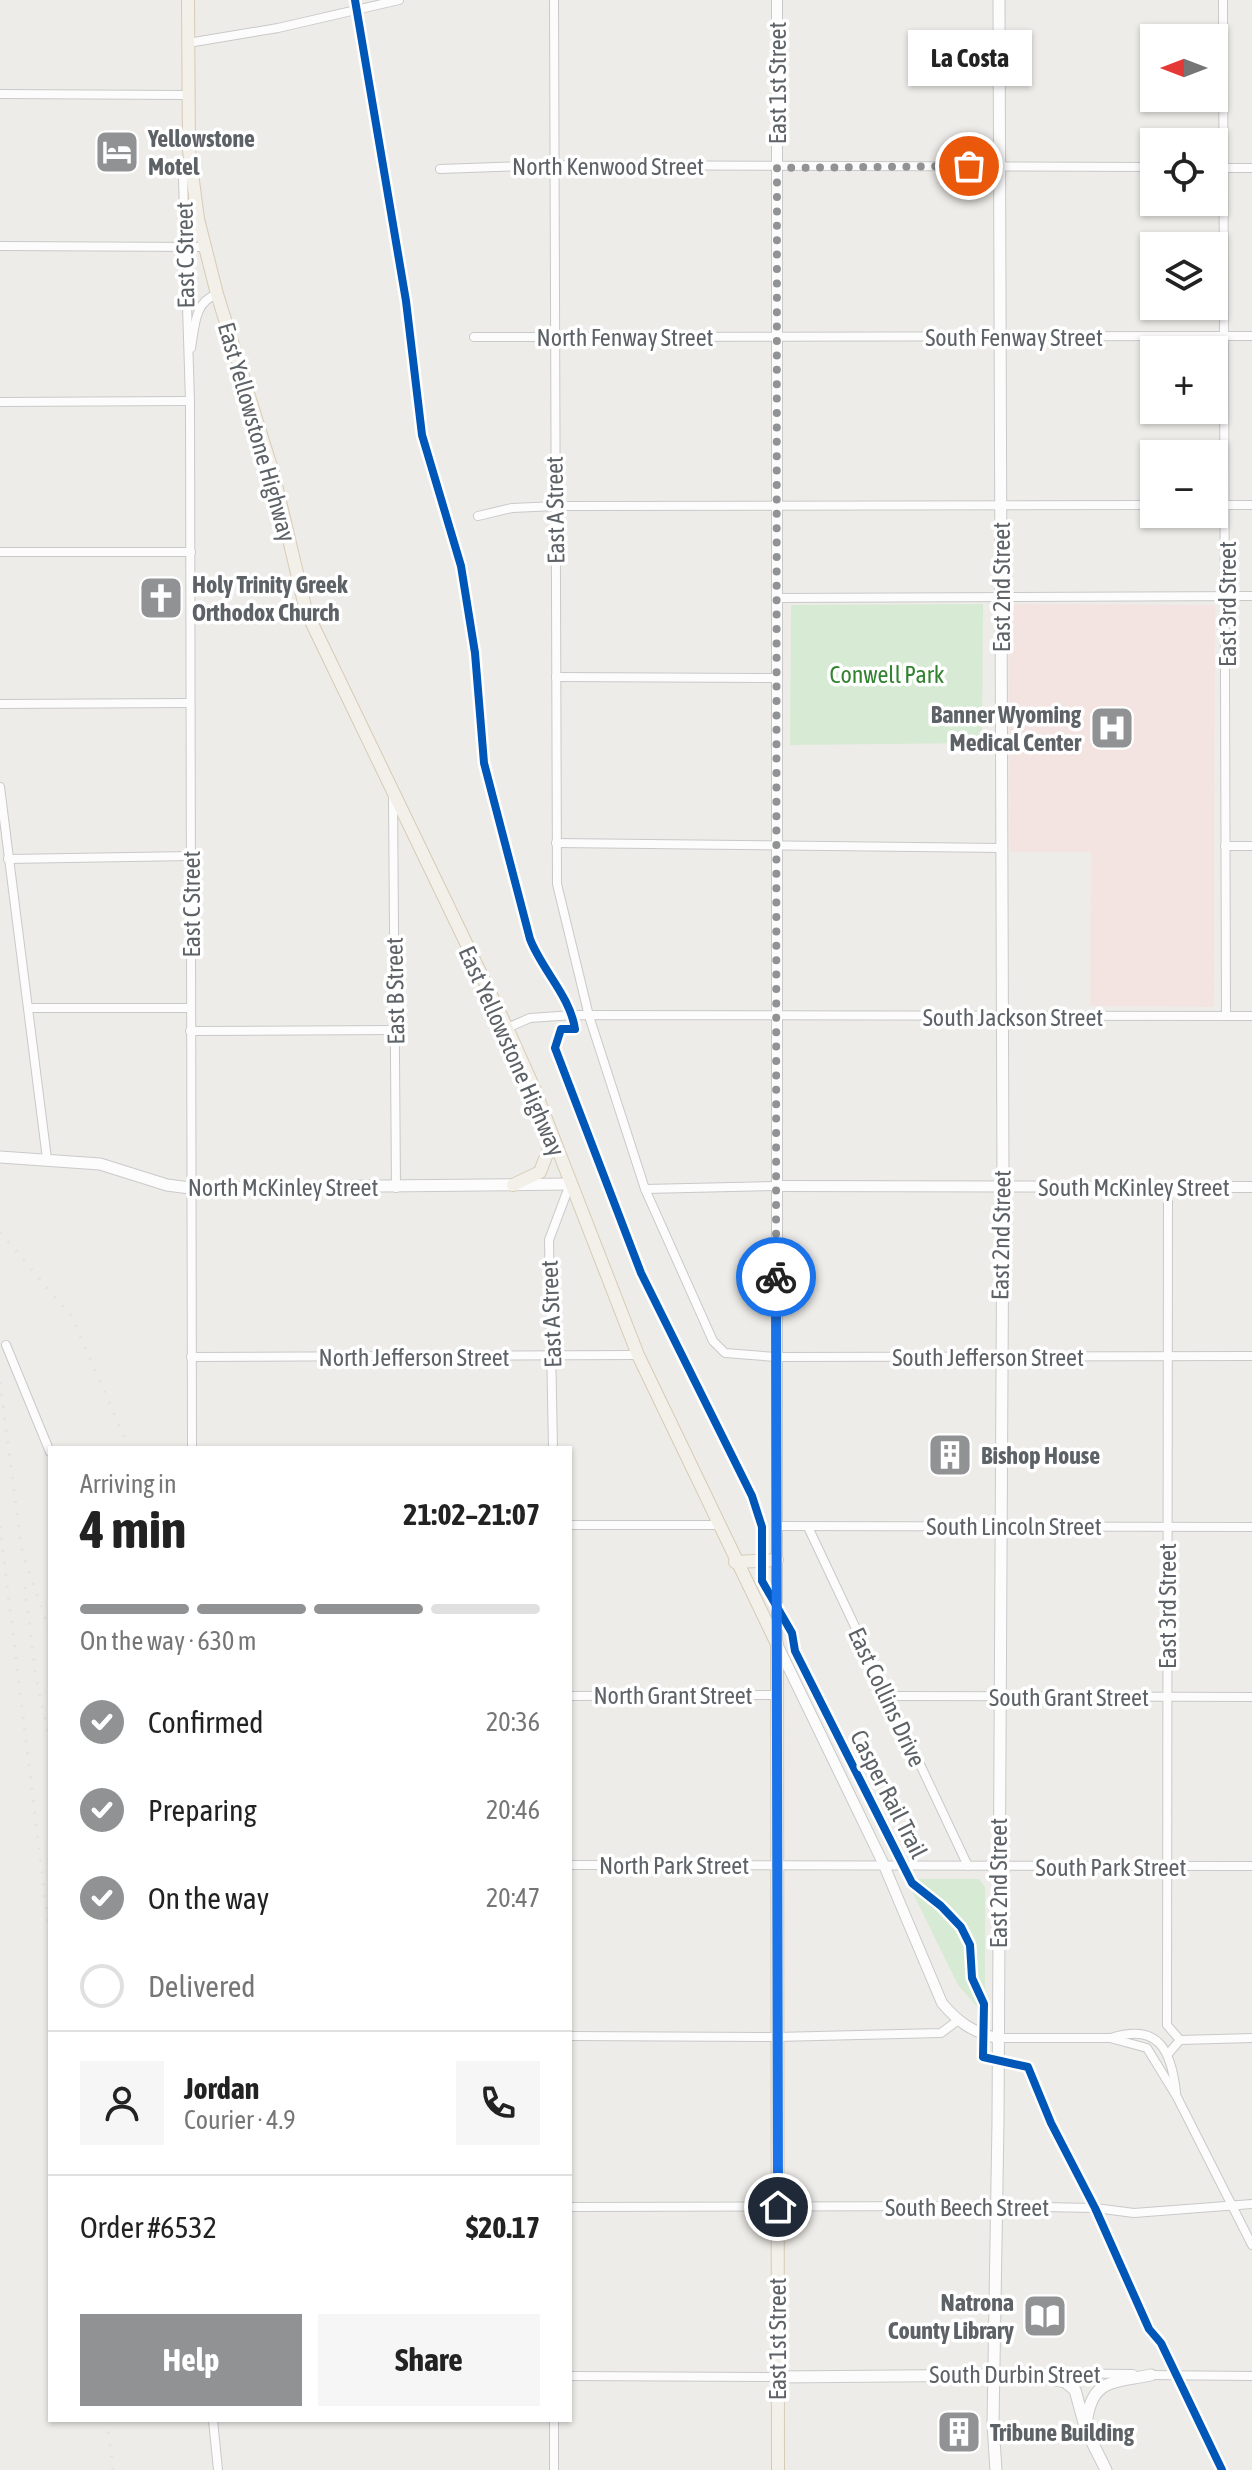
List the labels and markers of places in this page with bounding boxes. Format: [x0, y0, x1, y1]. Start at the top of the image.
callout: La Costa [907, 30, 1031, 86]
place label: Yellowstone Motel [147, 125, 255, 180]
hotel icon: Yellowstone Motel [93, 128, 141, 176]
pin [935, 132, 1003, 200]
place label: Holy Trinity Greek Orthodox Church [192, 571, 348, 626]
church icon: Holy Trinity Greek Orthodox Church [137, 574, 185, 622]
place label: Banner Wyoming Medical Center [931, 701, 1082, 756]
hospital icon: Banner Wyoming Medical Center [1088, 704, 1136, 752]
building icon: Bishop House [926, 1431, 974, 1479]
place label: Bishop House [981, 1442, 1100, 1469]
pin [744, 2173, 812, 2241]
place label: Natrona County Library [888, 2289, 1014, 2344]
library icon: Natrona County Library [1021, 2292, 1069, 2340]
building icon: Tribune Building [935, 2408, 983, 2456]
place label: Tribune Building [990, 2419, 1135, 2446]

